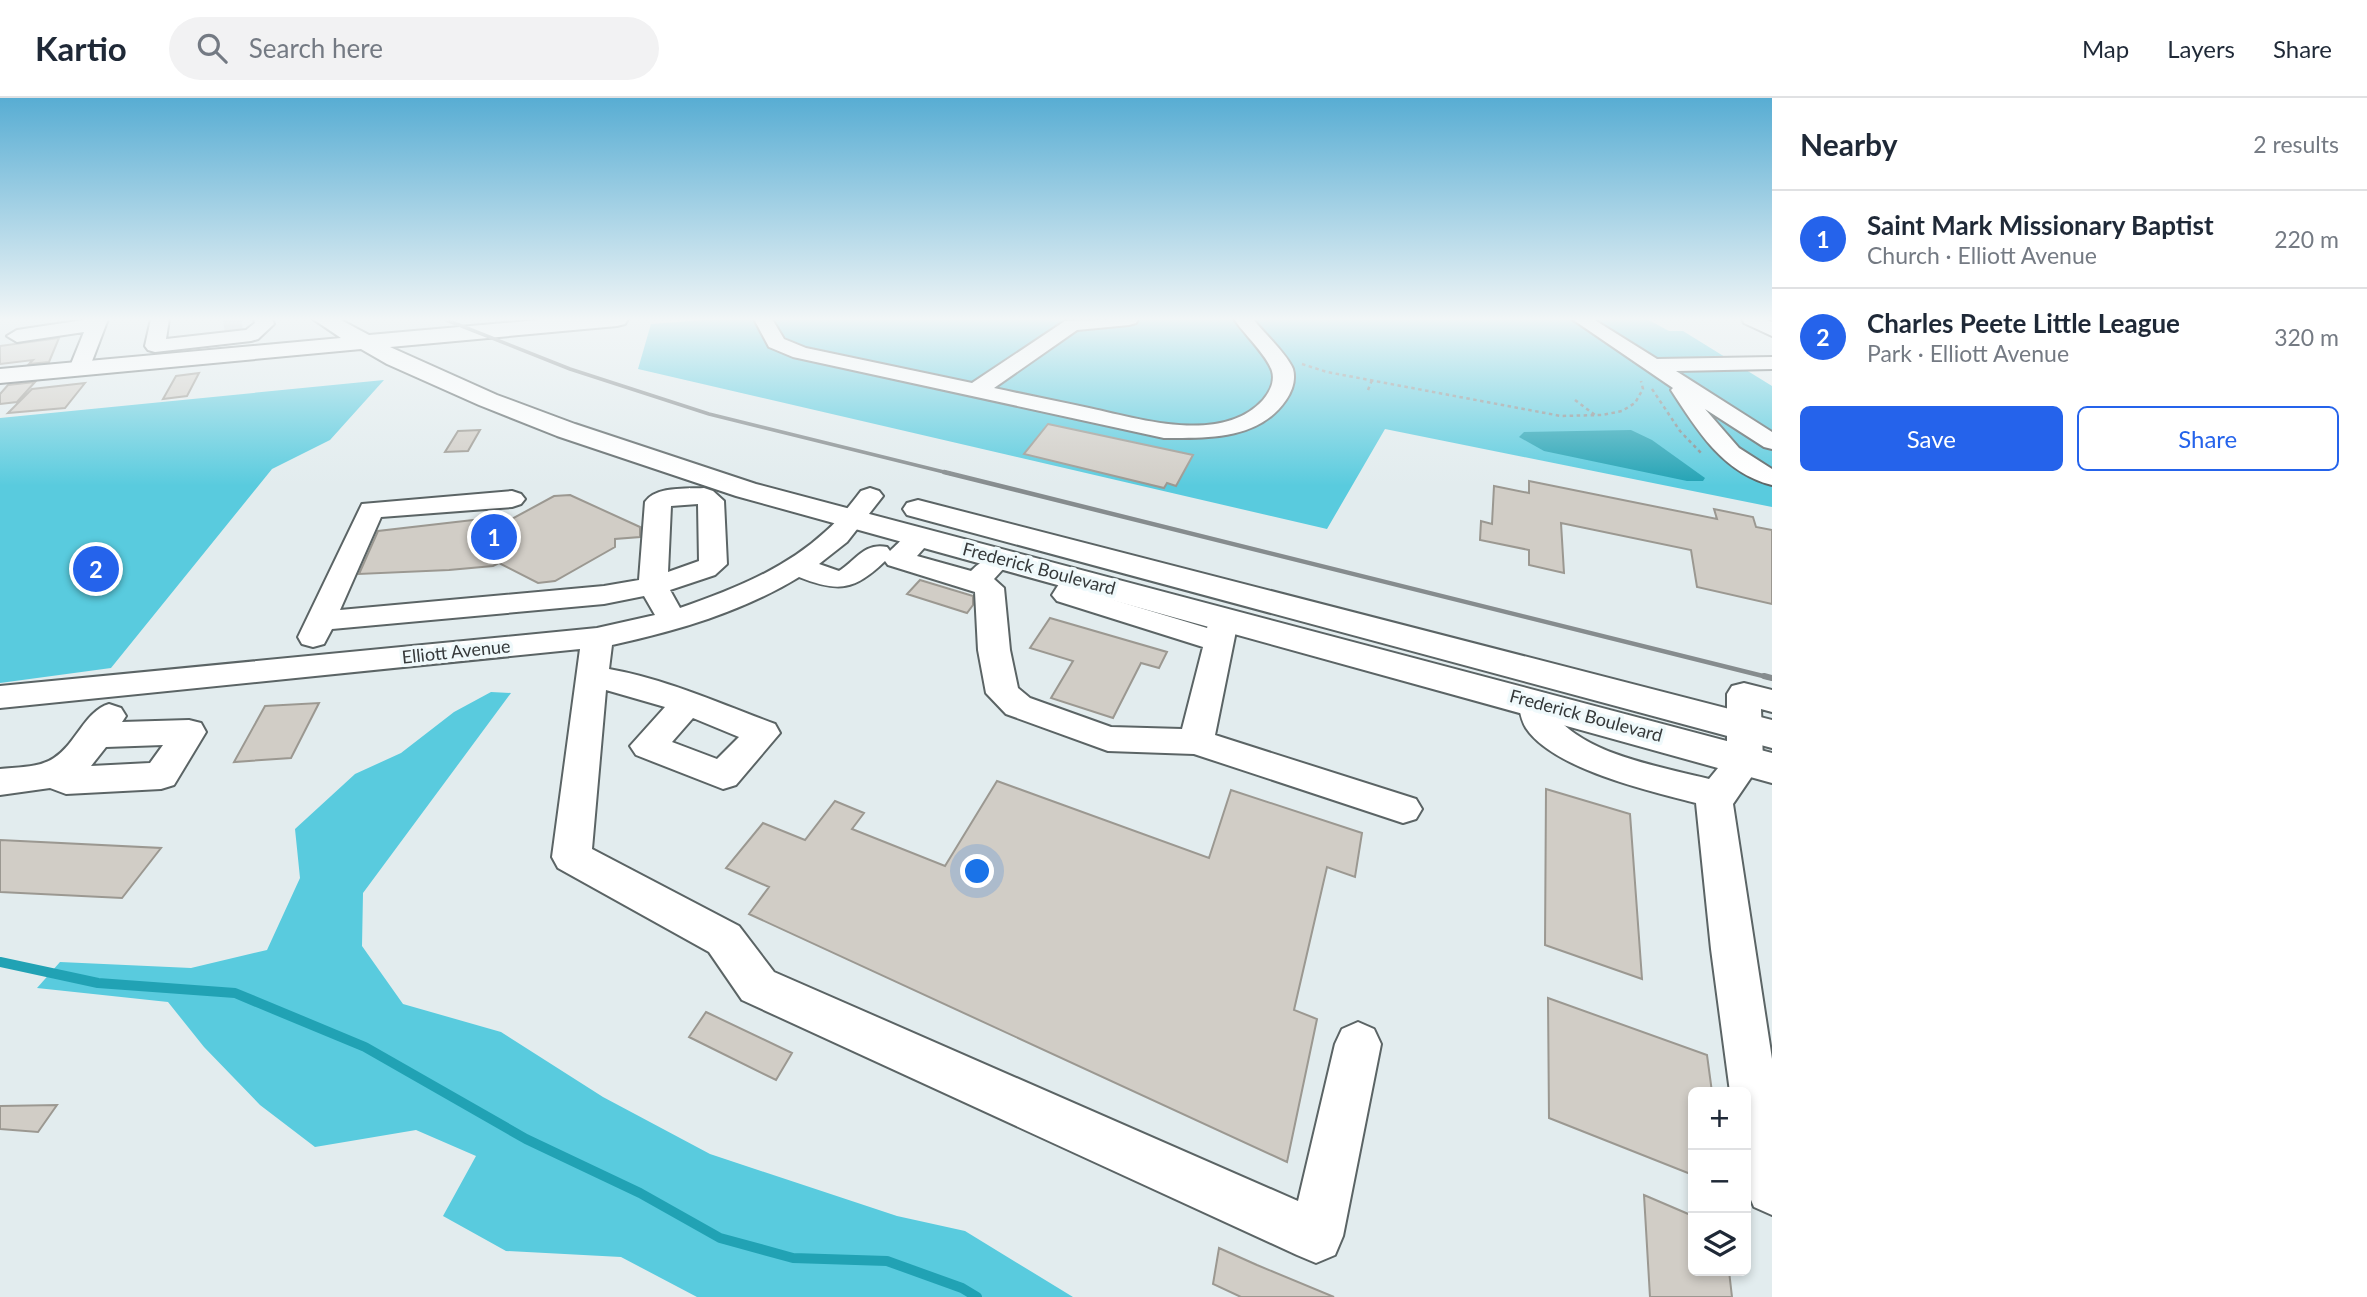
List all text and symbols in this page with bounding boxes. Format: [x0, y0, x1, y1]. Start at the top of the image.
search box [169, 17, 659, 80]
text: Kartio [35, 28, 127, 68]
icon: search [193, 29, 231, 67]
text: Search here [249, 32, 383, 64]
text: Map [2082, 34, 2129, 63]
text: Layers [2167, 34, 2235, 63]
text: Share [2273, 34, 2332, 63]
text: Nearby [1800, 126, 1898, 162]
text: 2 results [2253, 130, 2339, 158]
text: Saint Mark Missionary Baptist [1867, 209, 2214, 241]
text: 1 [1816, 225, 1830, 253]
text: 220 m [2274, 225, 2339, 253]
text: Church · Elliott Avenue [1867, 241, 2097, 269]
text: Charles Peete Little League [1867, 307, 2180, 339]
text: 2 [1816, 323, 1830, 351]
text: 320 m [2274, 323, 2339, 351]
text: Park · Elliott Avenue [1867, 339, 2069, 367]
button: Save [1800, 406, 2063, 471]
button: Share [2077, 406, 2339, 471]
pin: 1 [471, 511, 517, 563]
street label: Frederick Boulevard [960, 537, 1118, 599]
pin: 2 [73, 543, 119, 595]
street label: Elliott Avenue [401, 634, 511, 668]
street label: Frederick Boulevard [1507, 684, 1665, 746]
your location [960, 854, 994, 888]
map controls [1688, 1087, 1751, 1276]
button: + [1688, 1087, 1751, 1150]
button: − [1688, 1150, 1751, 1213]
button: layers [1688, 1213, 1751, 1276]

